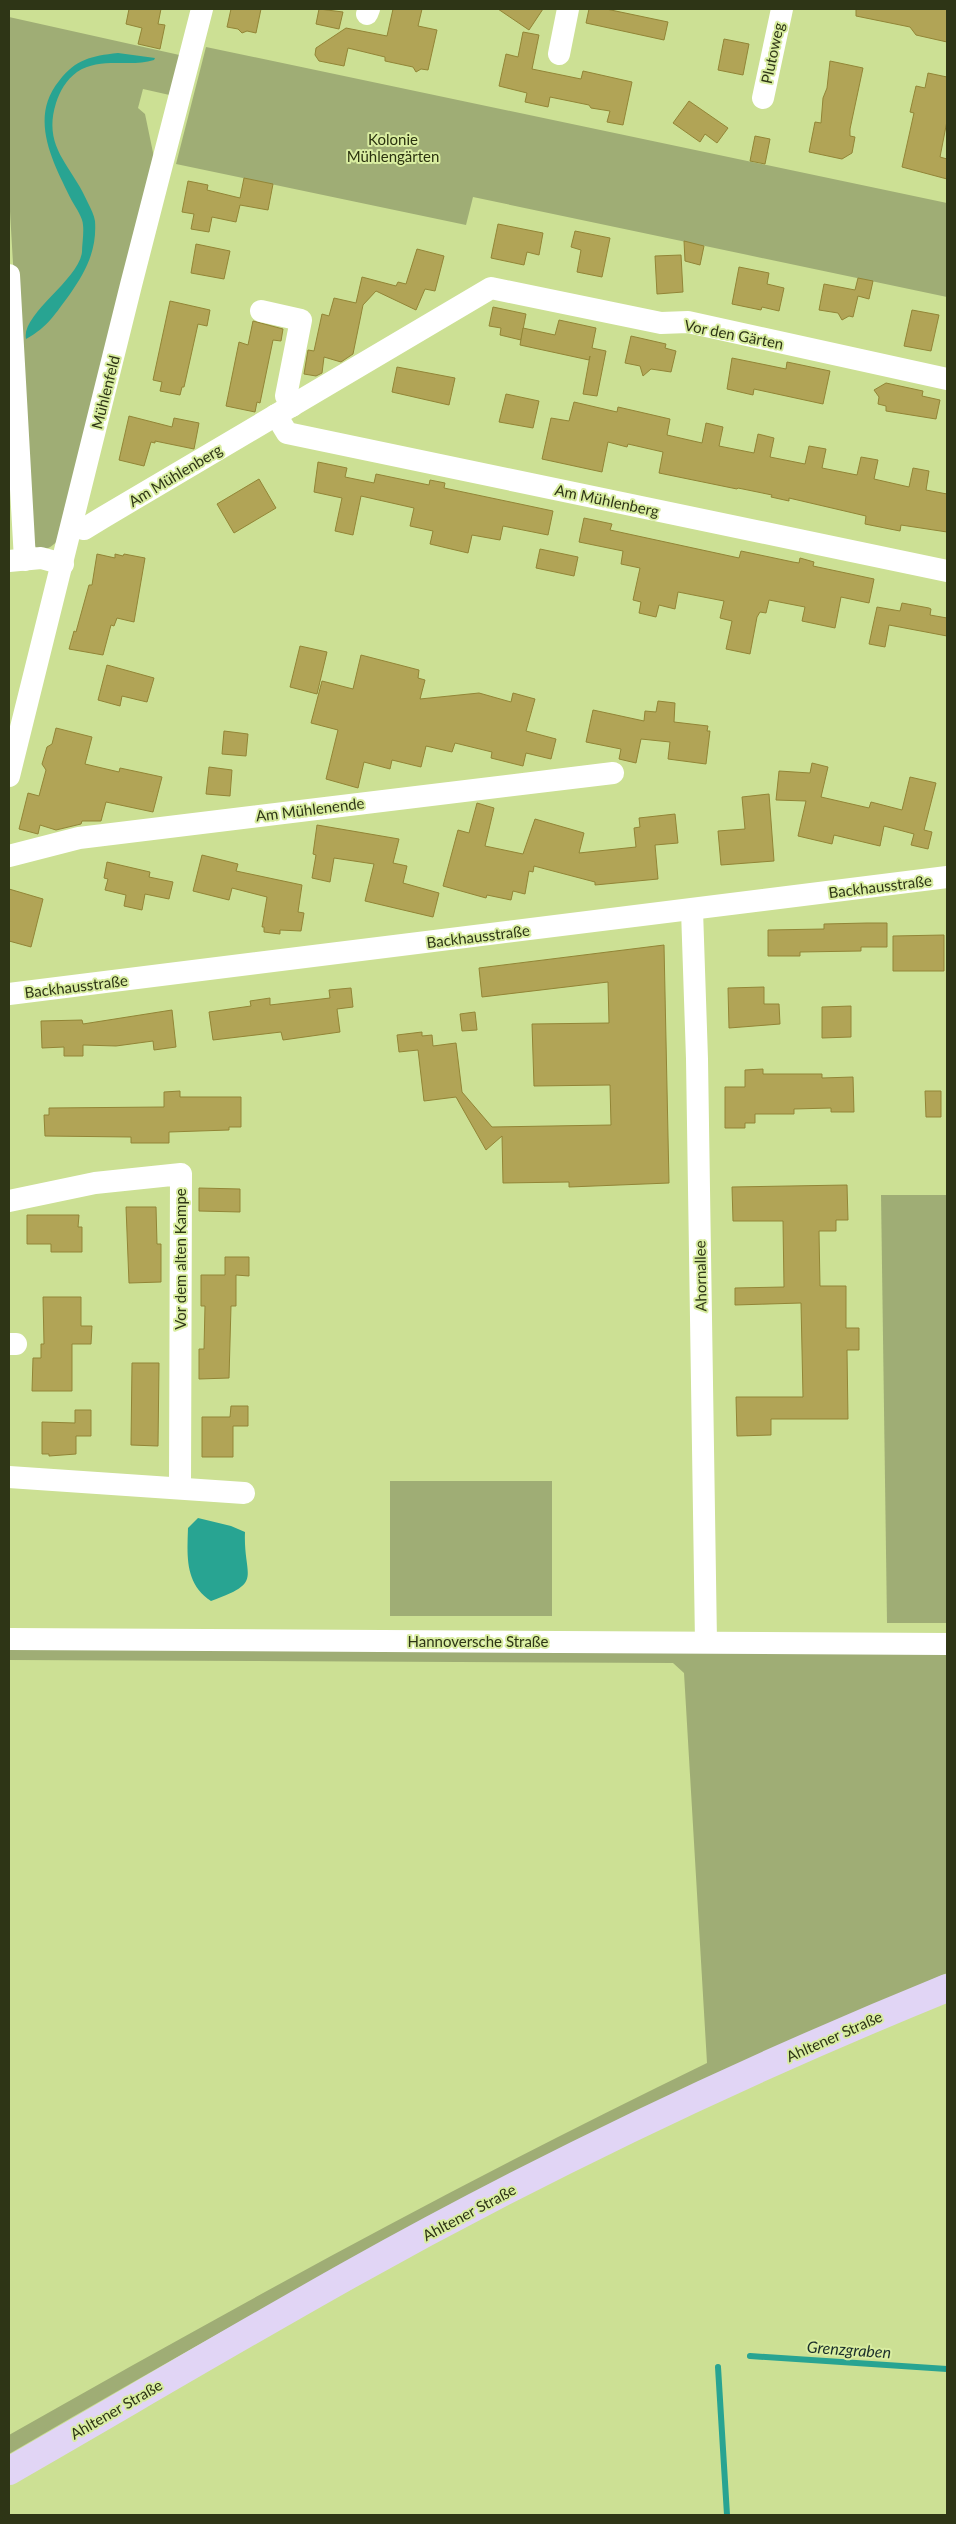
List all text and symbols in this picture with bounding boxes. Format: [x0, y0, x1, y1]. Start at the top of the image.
street label: Plutoweg [757, 21, 787, 85]
park label: Kolonie Mühlengärten [347, 130, 439, 165]
street label: Vor den Gärten [683, 316, 785, 352]
street label: Mühlenfeld [87, 353, 123, 431]
street label: Am Mühlenberg [125, 440, 225, 510]
street label: Am Mühlenberg [553, 480, 661, 520]
street label: Am Mühlenende [255, 793, 365, 825]
street label: Backhausstraße [827, 871, 933, 901]
street label: Backhausstraße [425, 921, 531, 951]
street label: Backhausstraße [23, 971, 129, 1001]
street label: Vor dem alten Kampe [171, 1188, 189, 1330]
street label: Ahornallee [690, 1240, 710, 1312]
street label: Hannoversche Straße [408, 1632, 549, 1650]
street label: Ahltener Straße [783, 2007, 885, 2065]
street label: Ahltener Straße [419, 2180, 519, 2244]
water label: Grenzgraben [806, 2337, 892, 2361]
street label: Ahltener Straße [67, 2375, 165, 2443]

